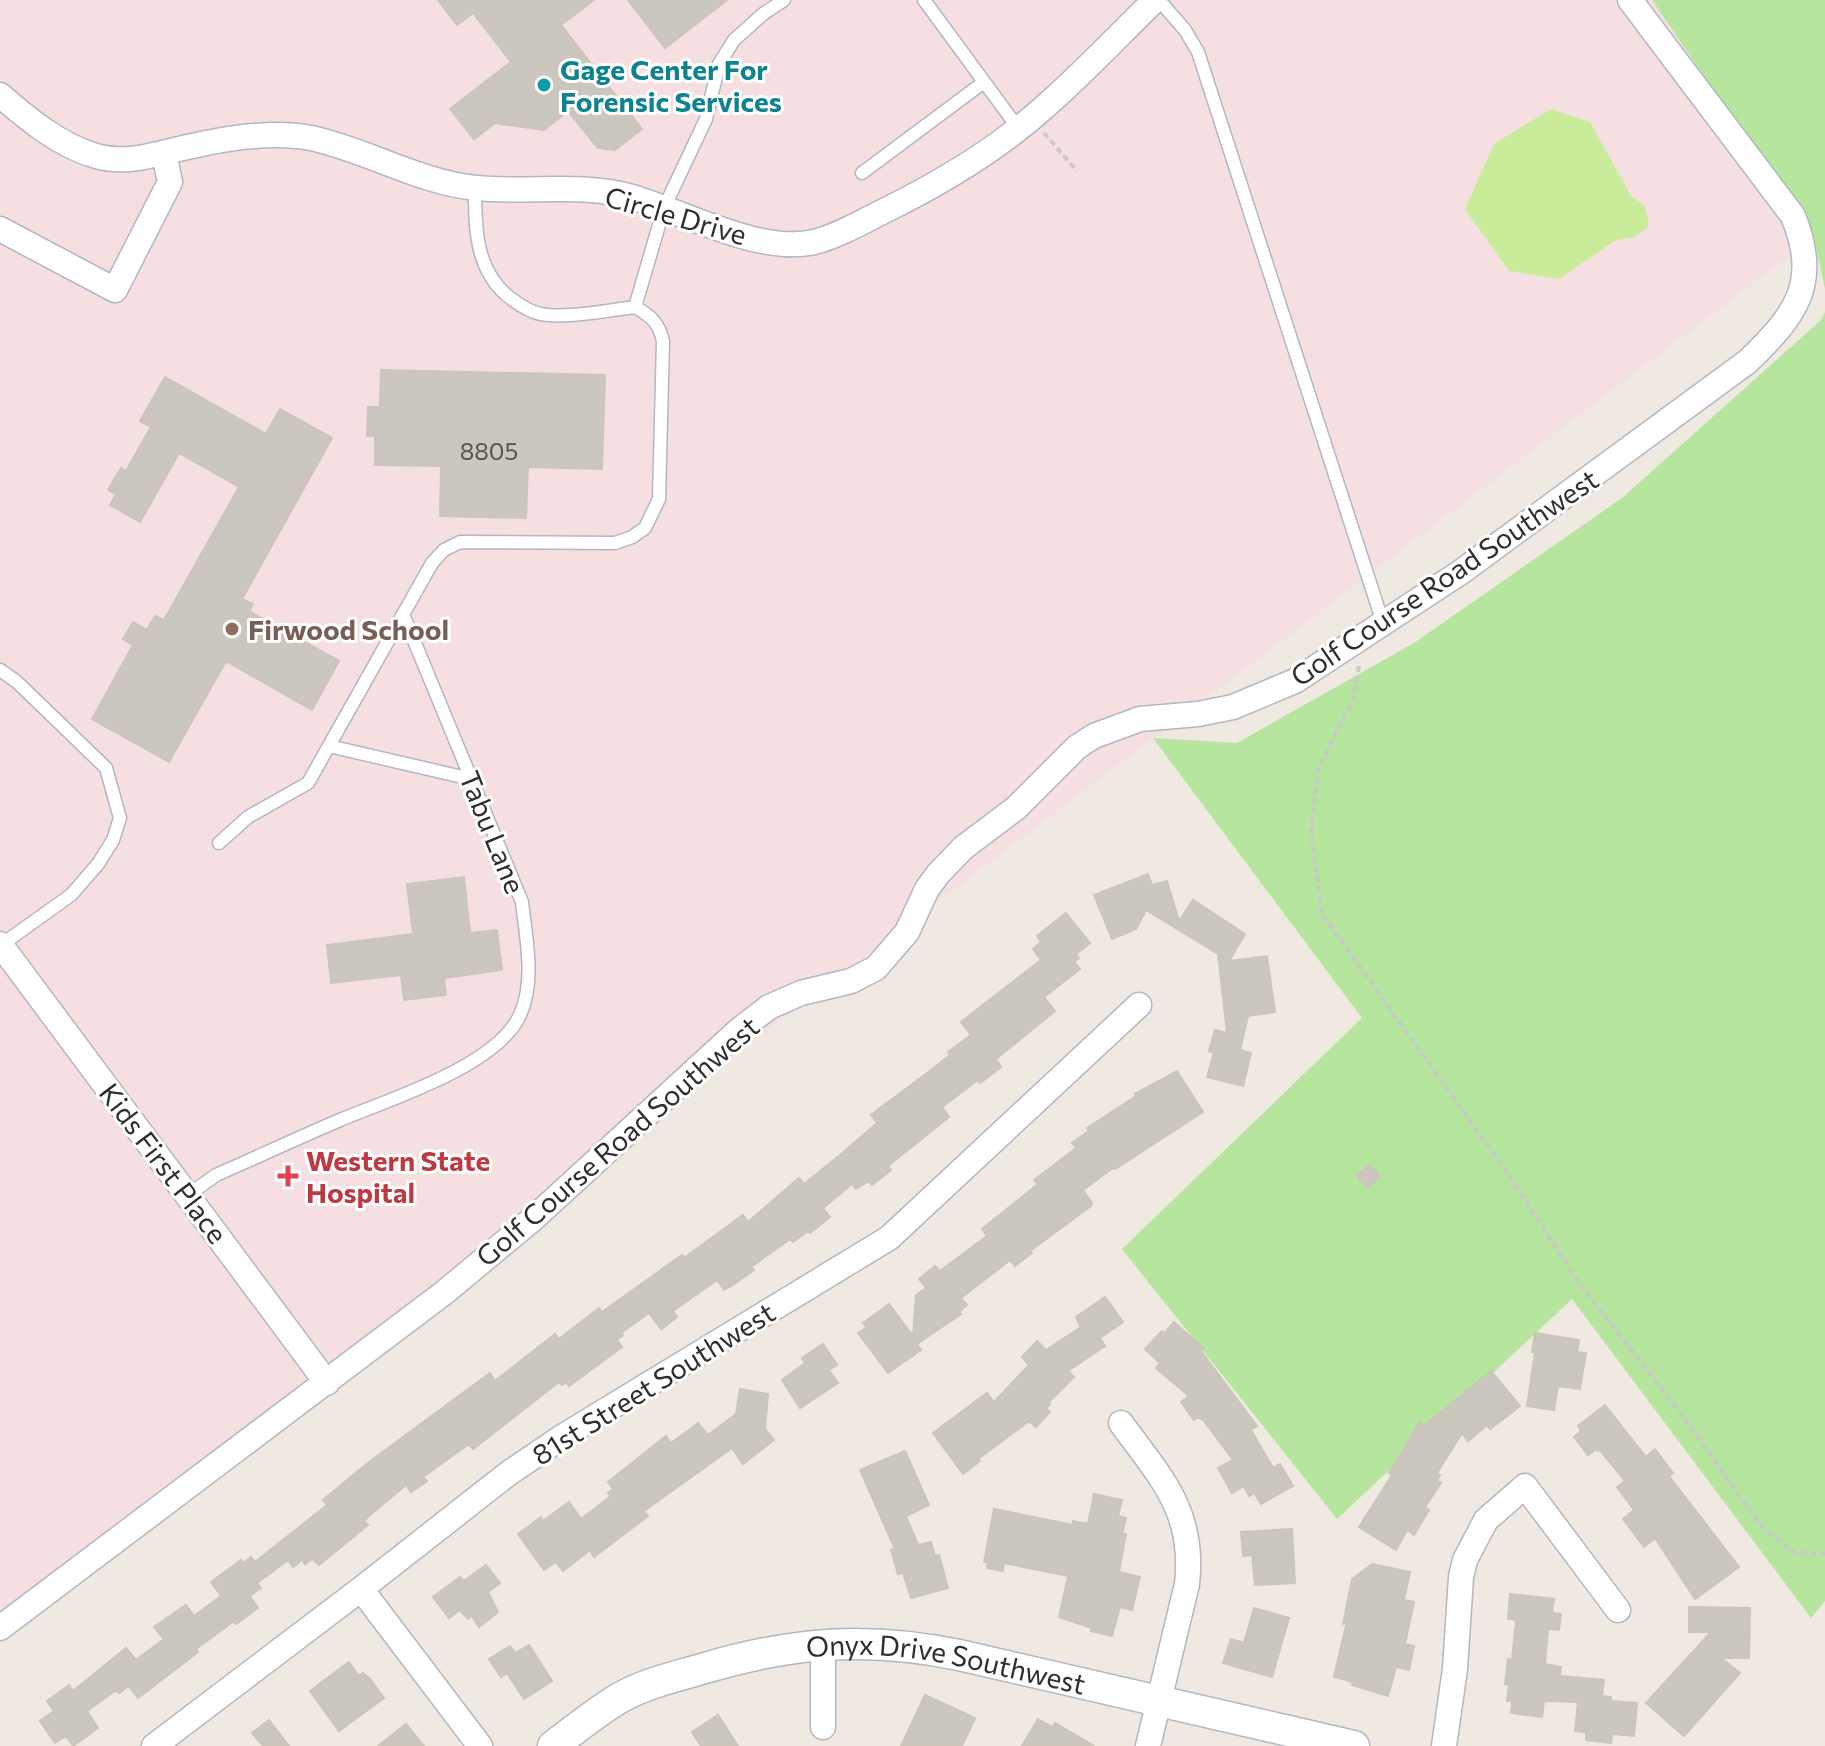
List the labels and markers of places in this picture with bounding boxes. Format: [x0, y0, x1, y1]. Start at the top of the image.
place label: Gage Center For Forensic Services [560, 52, 782, 118]
marker: Gage Center For Forensic Services [535, 76, 553, 94]
place label: Firwood School [248, 612, 449, 646]
marker: Firwood School [223, 620, 241, 638]
place label: Western State Hospital [306, 1143, 490, 1209]
marker: Western State Hospital [277, 1165, 299, 1187]

